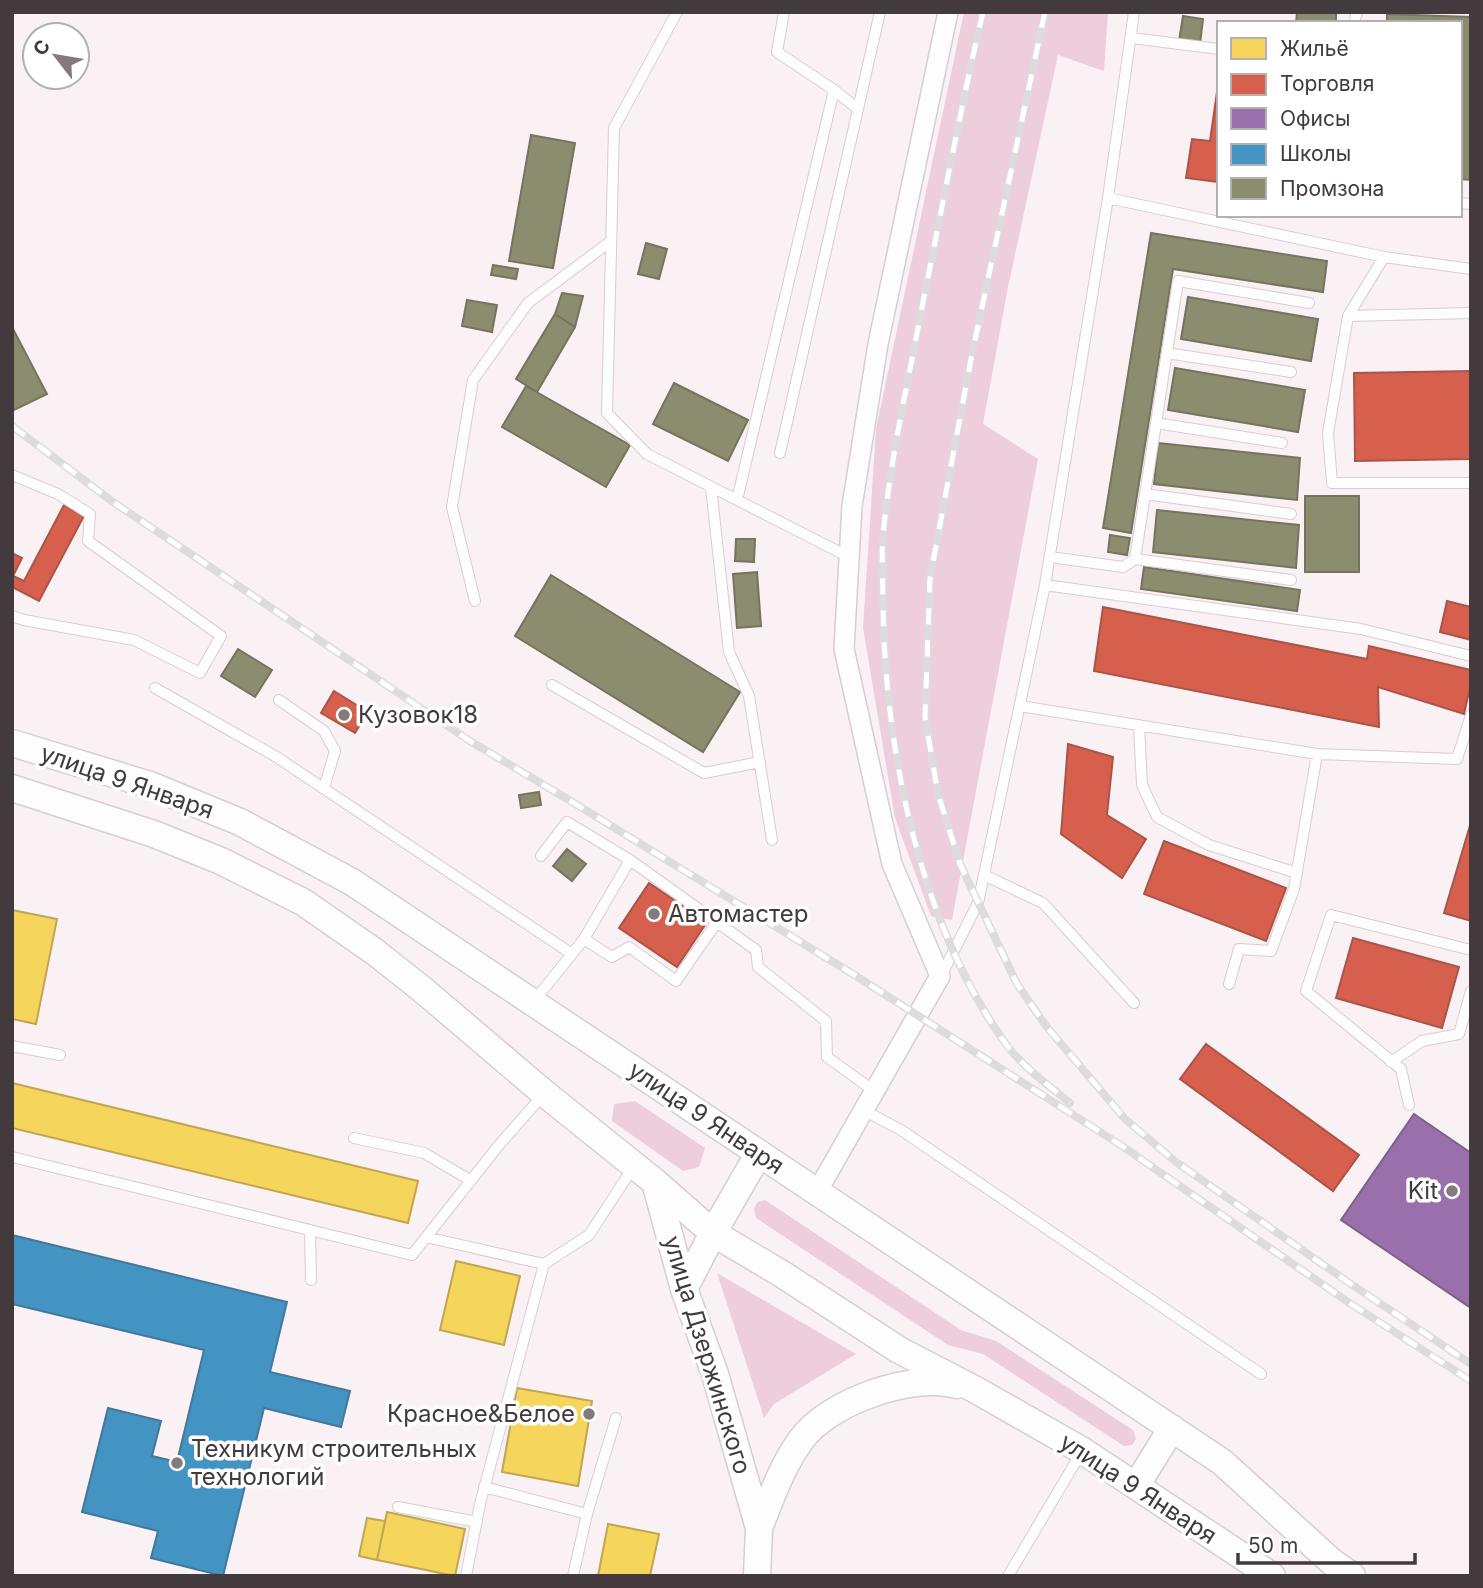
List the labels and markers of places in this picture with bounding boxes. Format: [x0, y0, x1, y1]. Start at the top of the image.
place label: Кузовок18 [358, 700, 478, 729]
marker: Кузовок18 [336, 707, 352, 723]
place label: Автомастер [668, 899, 808, 928]
marker: Автомастер [646, 906, 662, 922]
place label: Kit [1408, 1176, 1438, 1205]
marker: Kit [1444, 1183, 1460, 1199]
place label: Красное&Белое [387, 1399, 575, 1428]
marker: Красное&Белое [581, 1406, 597, 1422]
place label: Техникум строительных технологий [191, 1434, 477, 1491]
marker: Техникум строительных технологий [169, 1455, 185, 1471]

